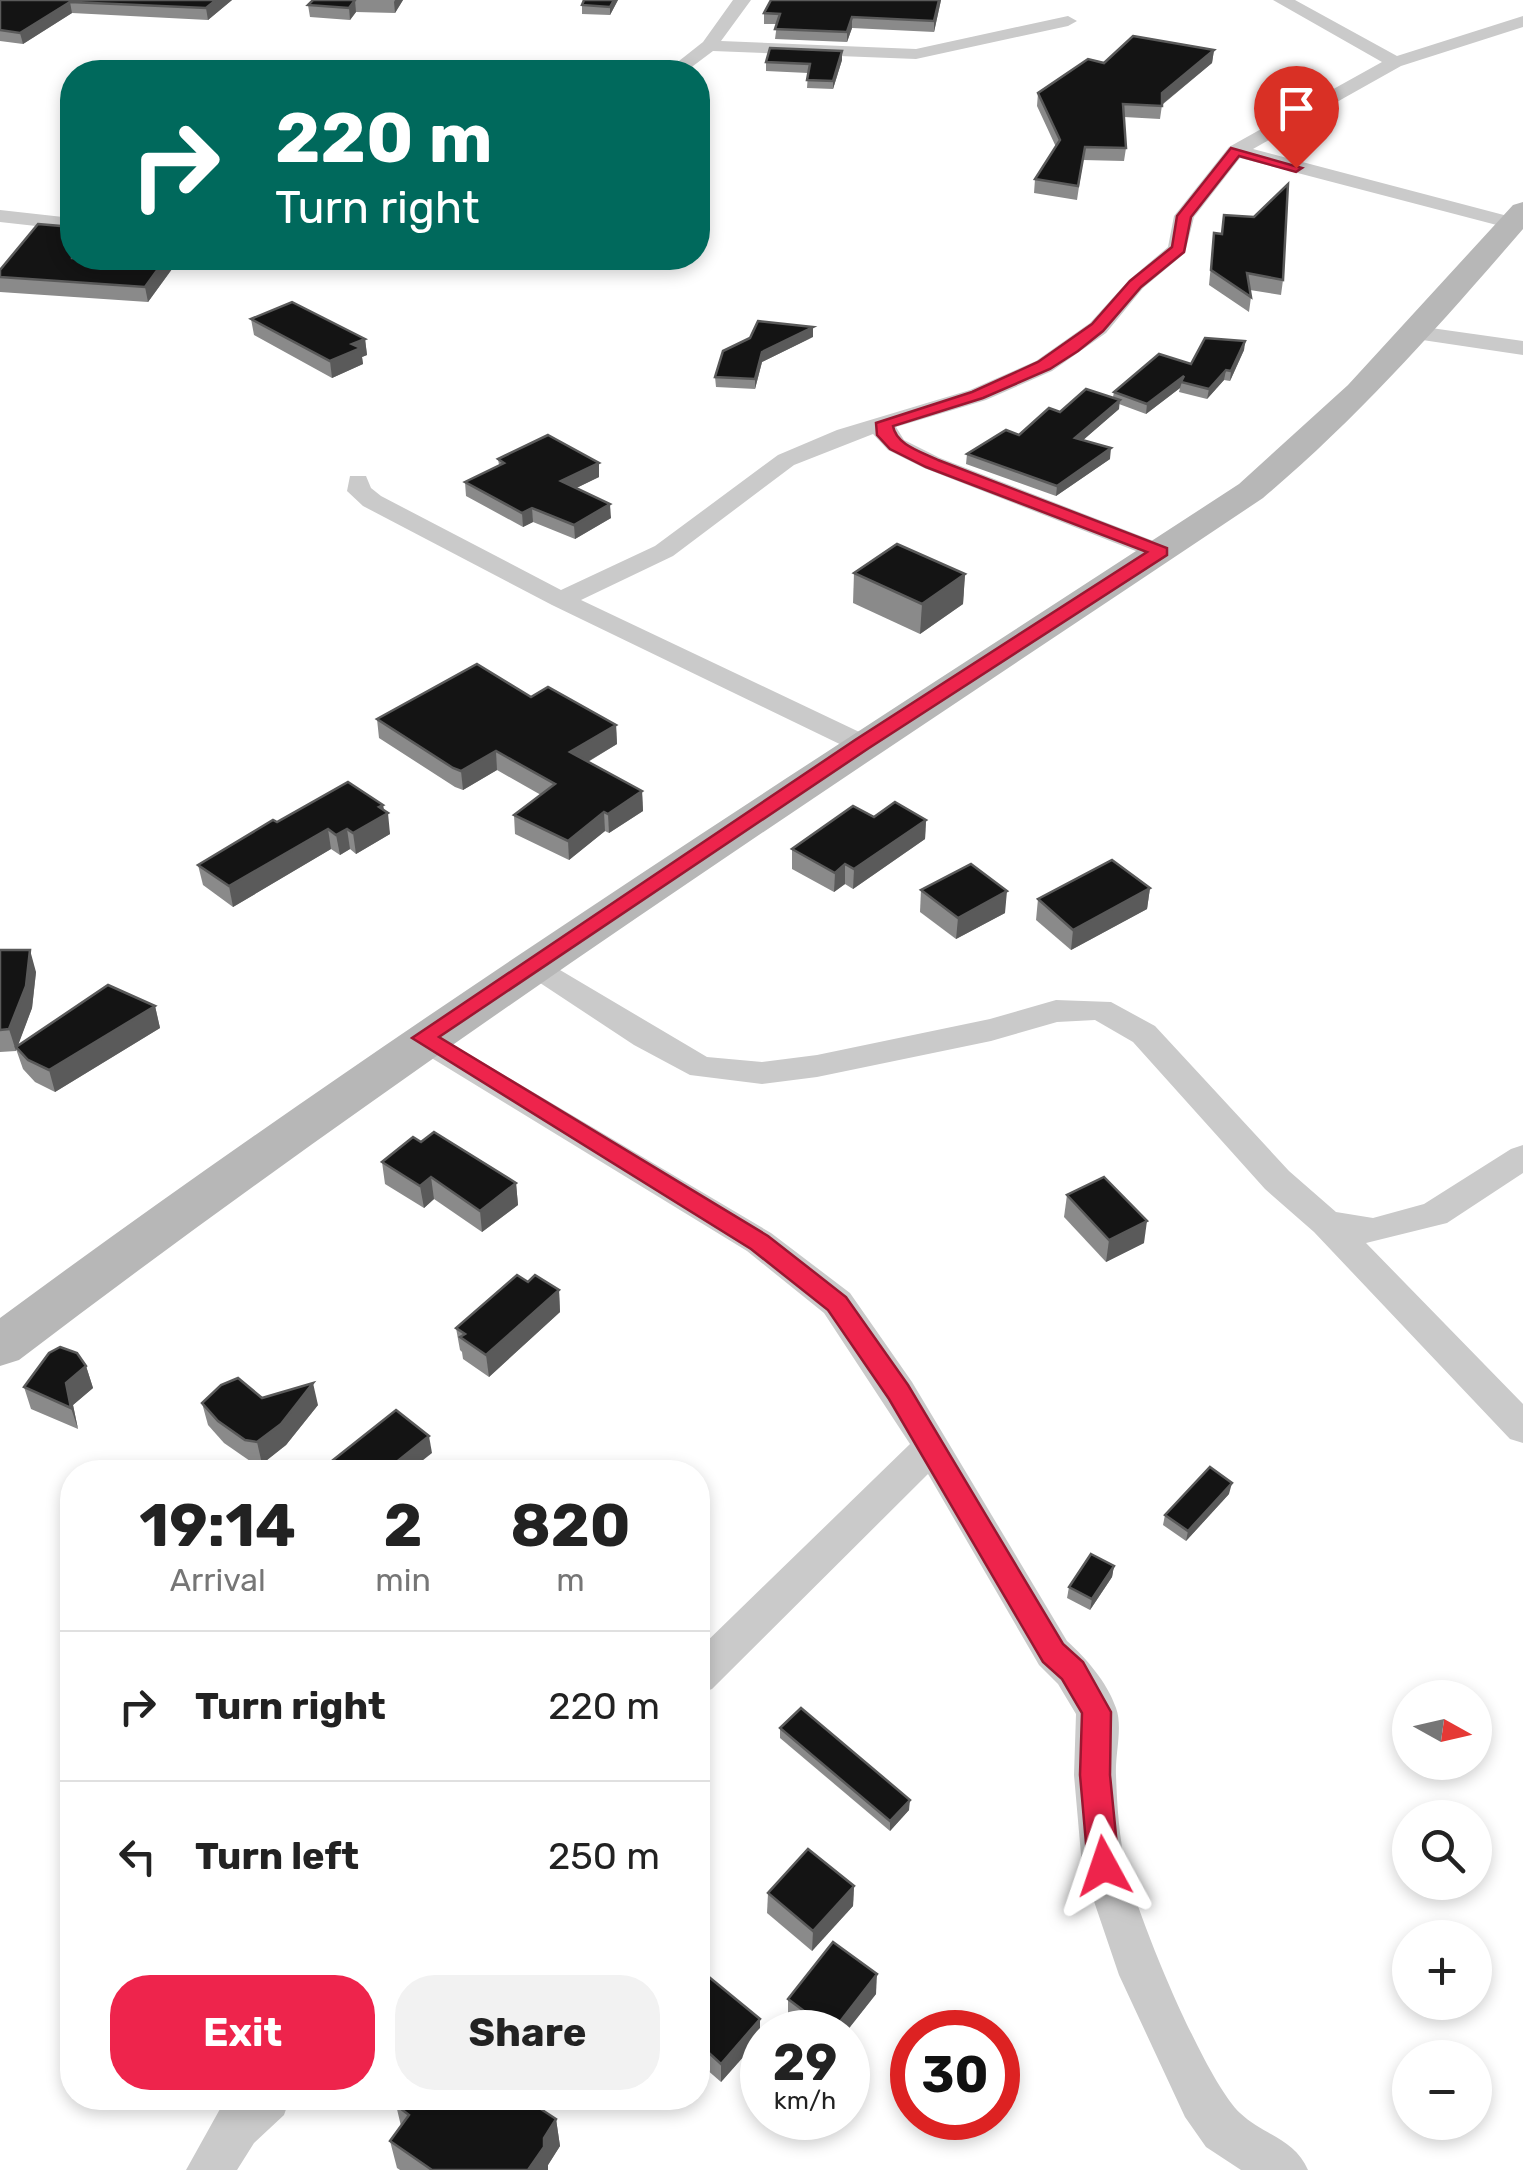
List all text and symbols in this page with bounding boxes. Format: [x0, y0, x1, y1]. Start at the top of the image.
pin [1254, 66, 1339, 169]
icon: arrive [1269, 81, 1324, 136]
text: 220 m [275, 97, 493, 180]
icon: right [110, 100, 240, 230]
text: Turn right [275, 181, 479, 234]
text: 19:14 [139, 1490, 296, 1561]
text: 2 [384, 1490, 423, 1561]
text: 820 [510, 1490, 631, 1561]
text: Arrival [170, 1561, 266, 1599]
text: min [375, 1561, 431, 1599]
text: m [556, 1561, 585, 1599]
icon: right [110, 1679, 165, 1734]
north arrow [1392, 1680, 1492, 1780]
map controls [1392, 1680, 1492, 2140]
text: Turn right [195, 1683, 386, 1729]
text: 220 m [548, 1683, 660, 1729]
button: search [1392, 1800, 1492, 1900]
position arrow [1052, 1814, 1156, 1918]
icon: left [110, 1829, 165, 1884]
text: Turn left [195, 1833, 359, 1879]
text: 250 m [548, 1833, 660, 1879]
button: + [1392, 1920, 1492, 2020]
button: Exit [110, 1975, 375, 2090]
button: Share [395, 1975, 660, 2090]
speed limit sign: 30 [890, 2010, 1020, 2140]
text: 29 [773, 2033, 837, 2093]
button: − [1392, 2040, 1492, 2140]
text: km/h [774, 2086, 836, 2115]

